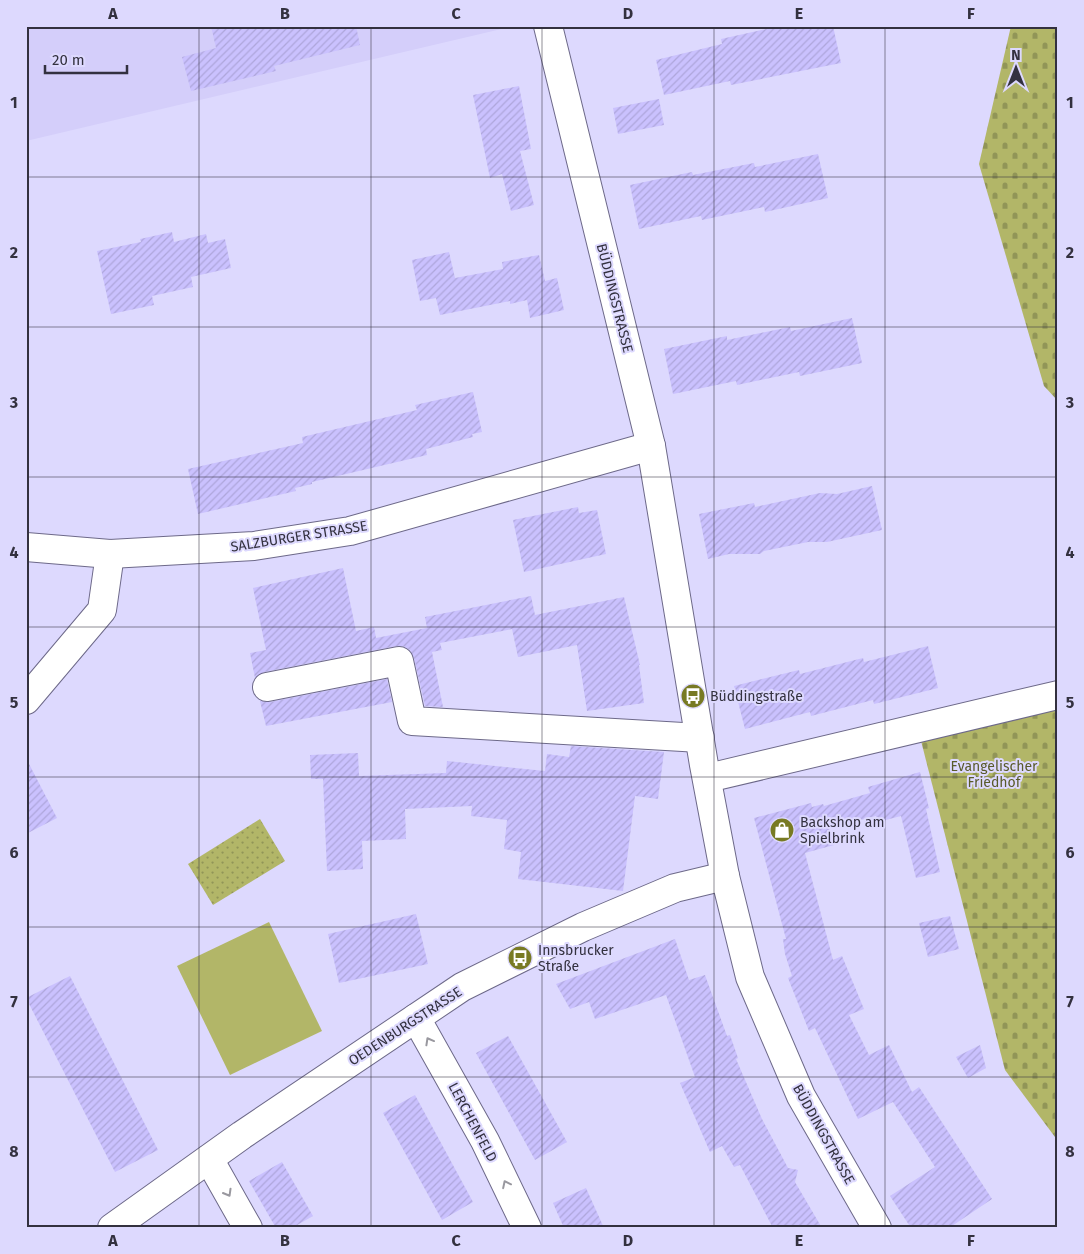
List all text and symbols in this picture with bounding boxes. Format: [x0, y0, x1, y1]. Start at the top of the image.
text: A [107, 4, 118, 23]
text: B [280, 4, 290, 23]
text: C [451, 4, 461, 23]
text: D [623, 4, 633, 23]
text: E [795, 4, 803, 23]
text: F [967, 4, 975, 23]
scale bar [45, 42, 128, 74]
north arrow [992, 42, 1042, 92]
text: N [1011, 47, 1021, 64]
text: 20 m [52, 51, 85, 69]
text: 1 [10, 93, 18, 112]
text: 1 [1066, 93, 1074, 112]
street label: BÜDDINGSTRASSE [593, 241, 637, 355]
text: 2 [10, 243, 18, 262]
text: 2 [1066, 243, 1074, 262]
text: 3 [9, 393, 18, 412]
text: 3 [1065, 393, 1074, 412]
street label: SALZBURGER STRASSE [230, 517, 369, 556]
text: 4 [9, 543, 19, 562]
text: 4 [1065, 543, 1075, 562]
bus stop icon: Büddingstraße [680, 683, 706, 709]
place label: Büddingstraße [710, 688, 803, 705]
text: 5 [10, 693, 19, 712]
text: 5 [1066, 693, 1075, 712]
park label: Evangelischer Friedhof [951, 758, 1038, 791]
place label: Backshop am Spielbrink [800, 814, 884, 847]
shop icon: Backshop am Spielbrink [769, 817, 795, 843]
text: 6 [9, 843, 19, 862]
text: 6 [1065, 843, 1075, 862]
place label: Innsbrucker Straße [538, 942, 614, 975]
bus stop icon: Innsbrucker Straße [507, 945, 533, 971]
street label: OEDENBURGSTRASSE [345, 983, 465, 1069]
text: 7 [10, 992, 18, 1011]
text: 7 [1066, 992, 1074, 1011]
one-way arrow [425, 1037, 435, 1046]
street label: LERCHENFELD [444, 1080, 501, 1165]
street label: BÜDDINGSTRASSE [789, 1081, 859, 1187]
text: 8 [9, 1142, 19, 1161]
text: 8 [1065, 1142, 1075, 1161]
one-way arrow [502, 1180, 512, 1189]
one-way arrow [222, 1188, 232, 1197]
text: A [107, 1231, 118, 1250]
text: B [280, 1231, 290, 1250]
text: C [451, 1231, 461, 1250]
text: D [623, 1231, 633, 1250]
text: E [795, 1231, 803, 1250]
text: F [967, 1231, 975, 1250]

